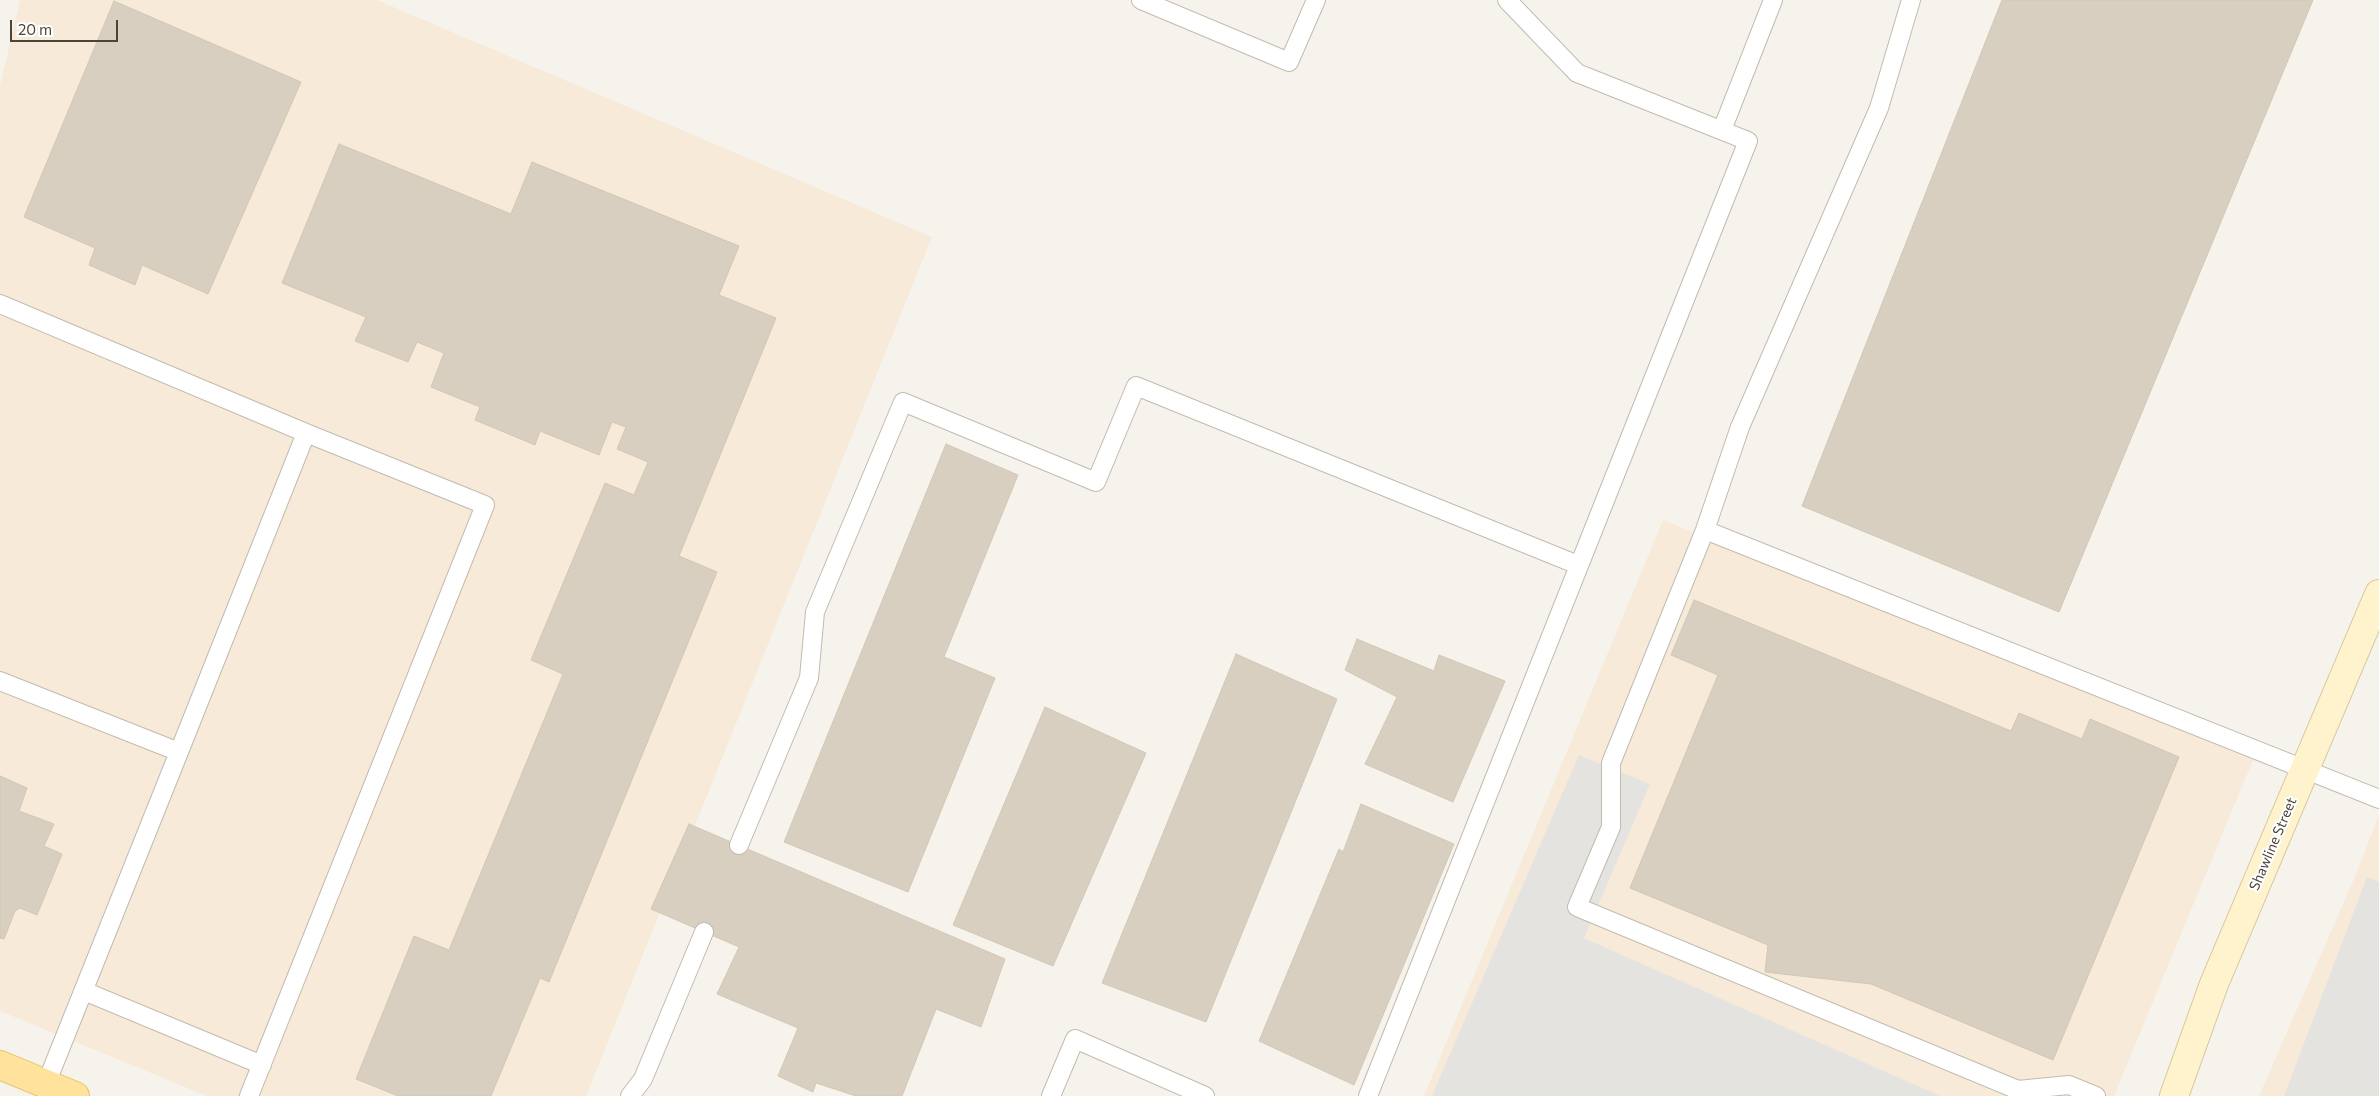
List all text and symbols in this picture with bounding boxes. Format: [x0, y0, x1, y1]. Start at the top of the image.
scale bar [12, 10, 120, 42]
text: 20 m [18, 20, 52, 38]
street label: Shawline Street [2246, 795, 2300, 893]

